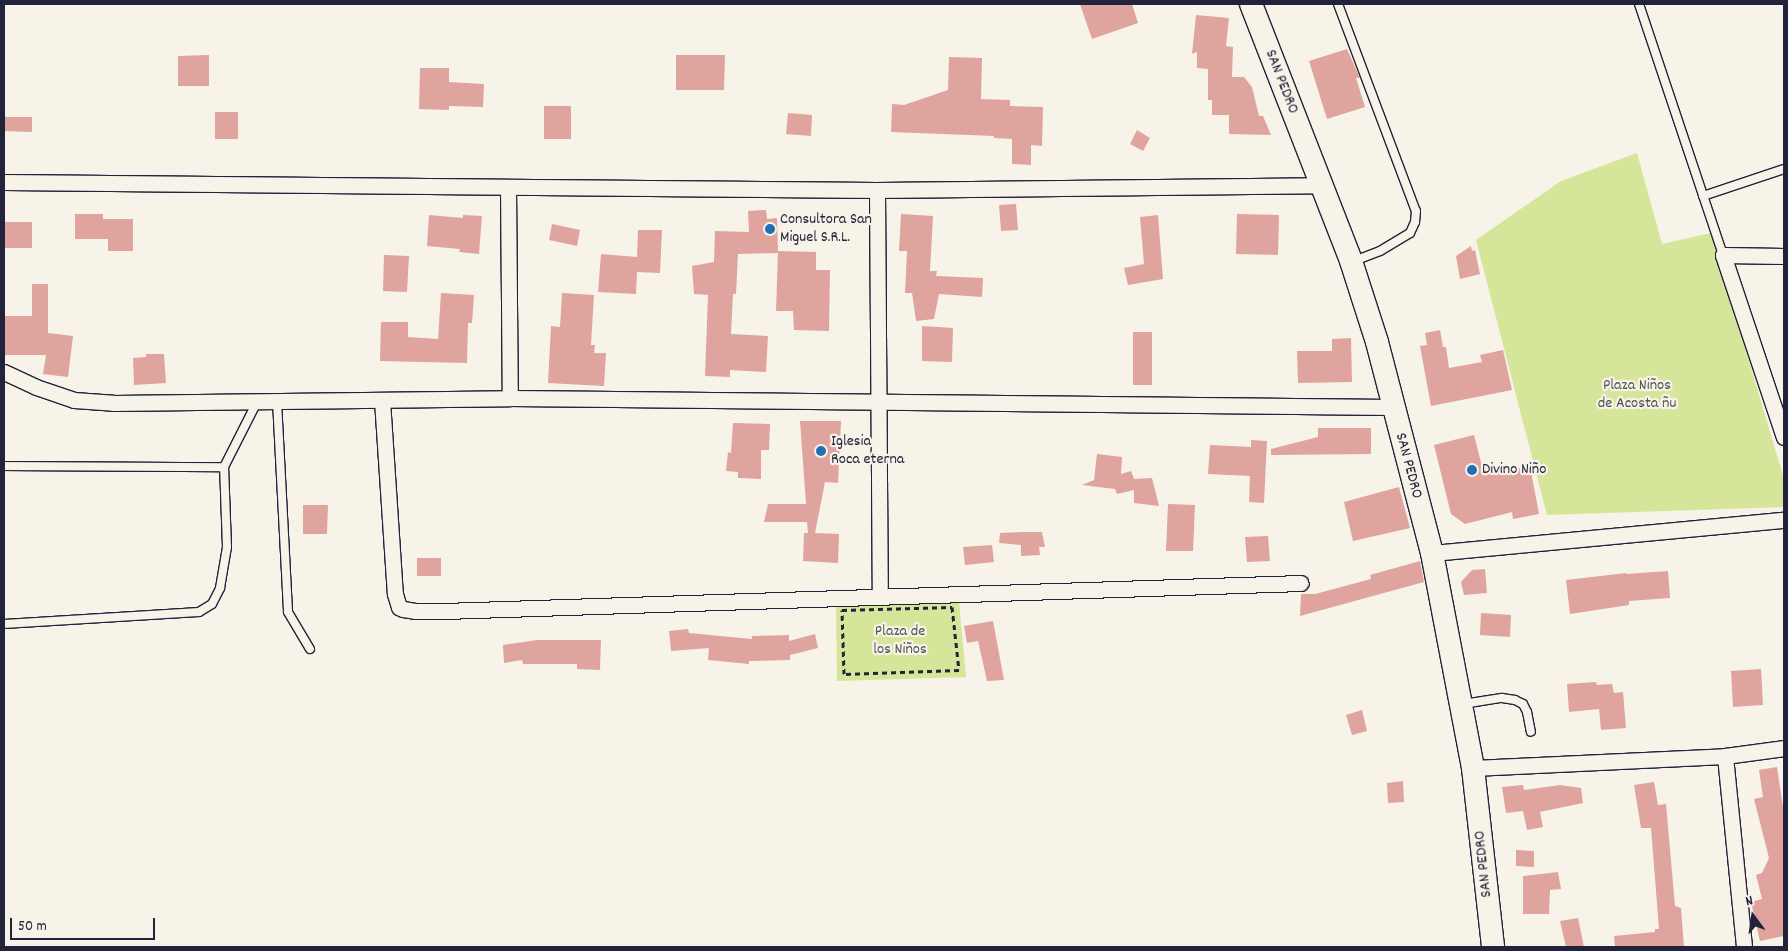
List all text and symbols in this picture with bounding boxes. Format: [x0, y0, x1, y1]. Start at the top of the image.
street label: SAN PEDRO [1260, 47, 1302, 117]
place label: Consultora San Miguel S.R.L. [780, 210, 872, 248]
marker: Consultora San Miguel S.R.L. [764, 223, 776, 235]
park label: Plaza Niños de Acosta ñu [1598, 376, 1676, 414]
street label: SAN PEDRO [1390, 431, 1426, 501]
place label: Iglesia Roca eterna [831, 432, 904, 470]
marker: Iglesia Roca eterna [815, 445, 827, 457]
place label: Divino Niño [1482, 460, 1546, 480]
marker: Divino Niño [1466, 464, 1478, 476]
park label: Plaza de los Niños [873, 622, 927, 660]
street label: SAN PEDRO [1471, 830, 1497, 898]
north arrow [1728, 891, 1778, 941]
text: N [1744, 891, 1755, 912]
scale bar [12, 908, 158, 940]
text: 50 m [18, 916, 47, 938]

